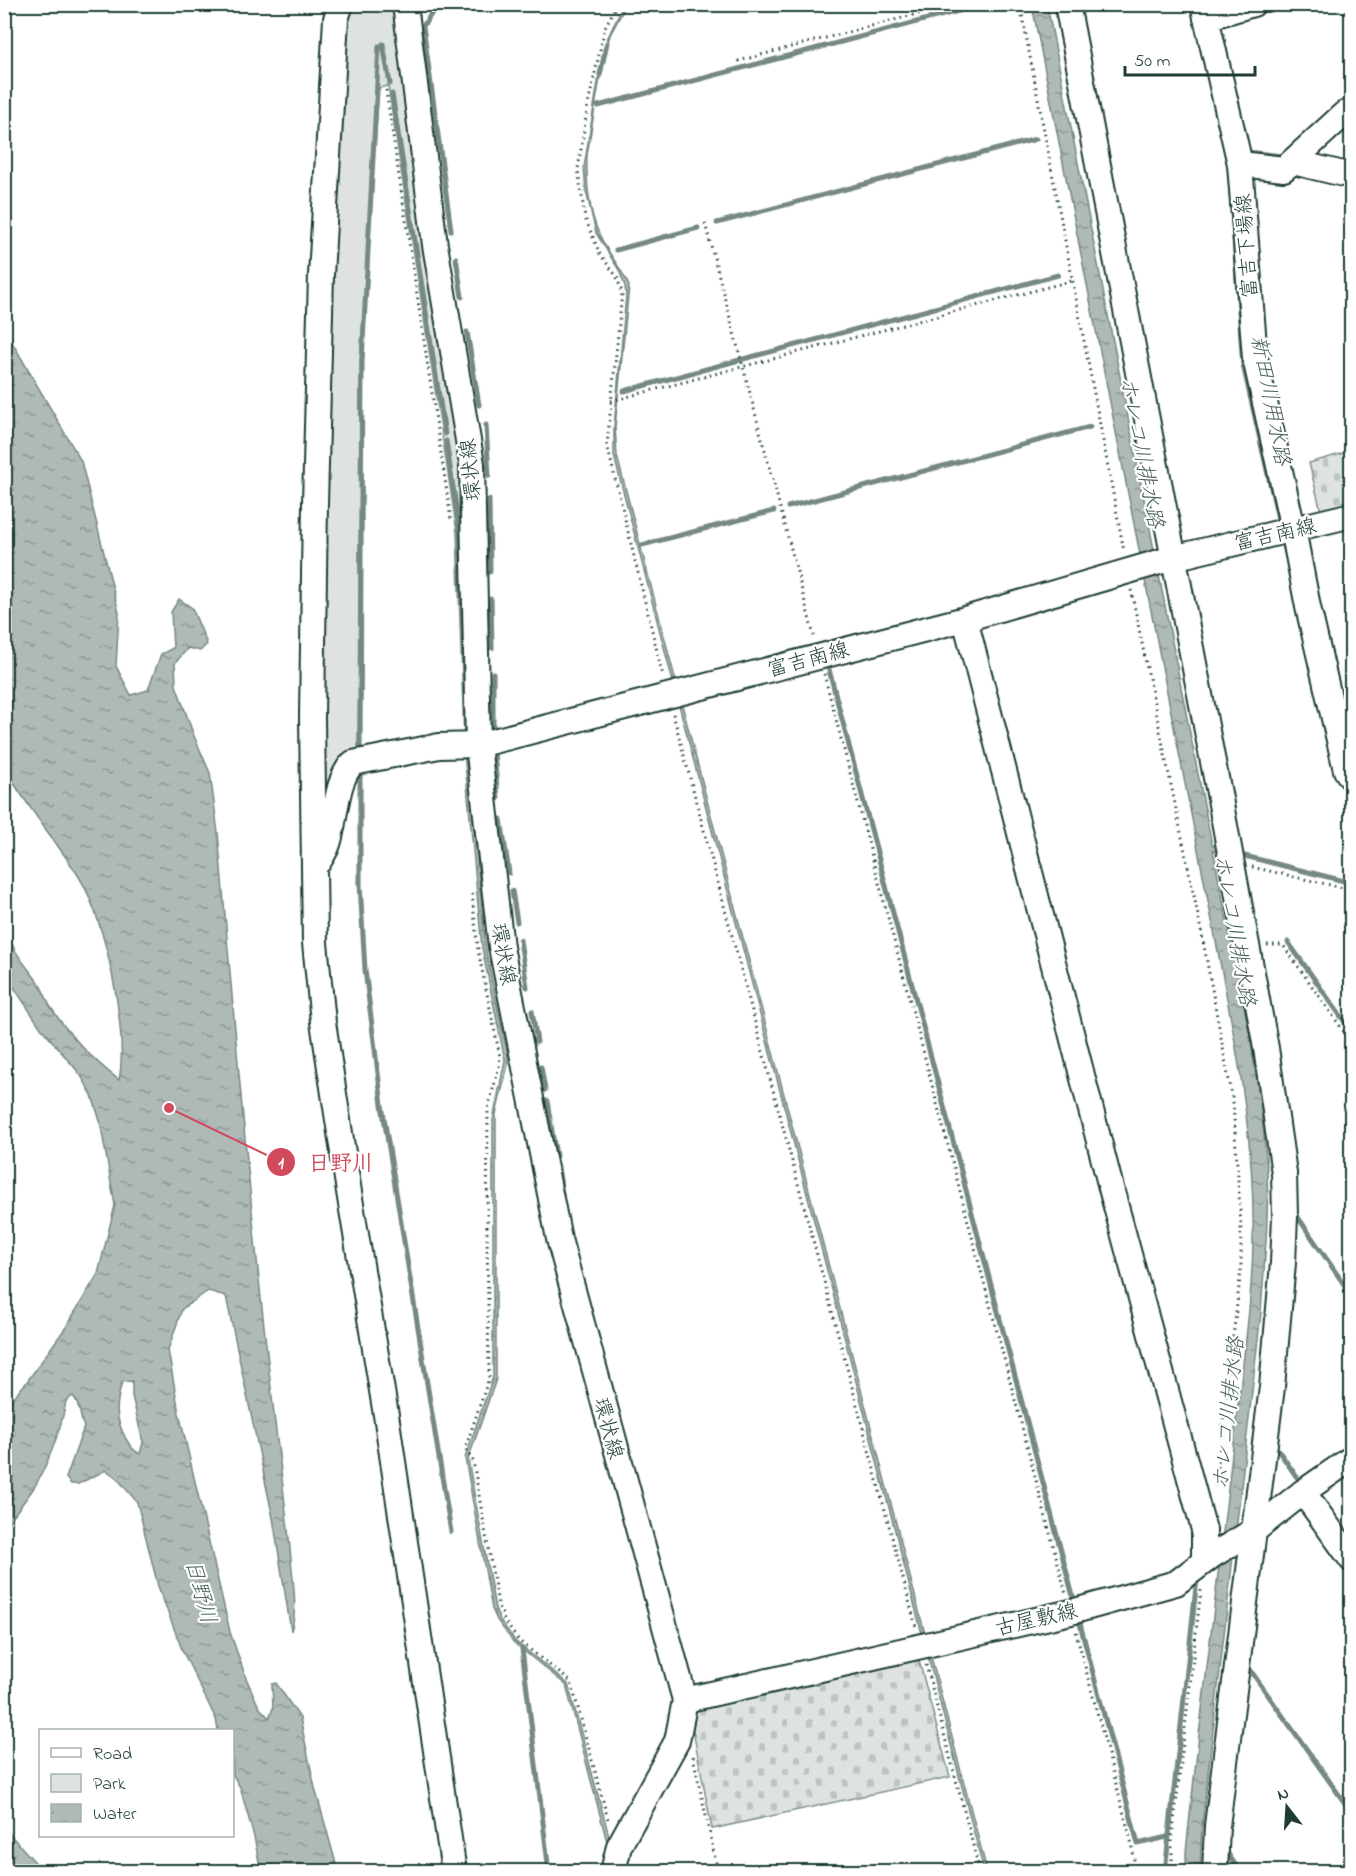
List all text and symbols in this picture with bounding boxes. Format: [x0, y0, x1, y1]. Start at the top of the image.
scale bar [1125, 39, 1256, 77]
text: 50 m [1134, 49, 1171, 75]
street label: 富吉下場線 [1229, 192, 1267, 299]
water label: 新田川用水路 [1241, 333, 1298, 470]
water label: ホレコ川排水路 [1110, 374, 1171, 533]
street label: 環状線 [454, 437, 490, 503]
street label: 富吉南線 [1231, 512, 1320, 560]
street label: 富吉南線 [764, 636, 853, 686]
water label: ホレコ川排水路 [1204, 852, 1263, 1011]
street label: 環状線 [482, 921, 522, 988]
callout: 日野川 [266, 1142, 386, 1182]
text: 日野川 [308, 1149, 374, 1181]
text: 1 [278, 1151, 284, 1177]
water label: ホレコ川排水路 [1206, 1333, 1254, 1492]
street label: 環状線 [584, 1394, 630, 1463]
water label: 日野川 [175, 1556, 223, 1628]
street label: 古屋敷線 [992, 1597, 1081, 1645]
legend [39, 1729, 234, 1837]
text: Road [93, 1742, 132, 1768]
text: Park [93, 1772, 126, 1798]
north arrow [1257, 1777, 1317, 1837]
text: N [1275, 1781, 1292, 1808]
text: Water [93, 1802, 137, 1828]

